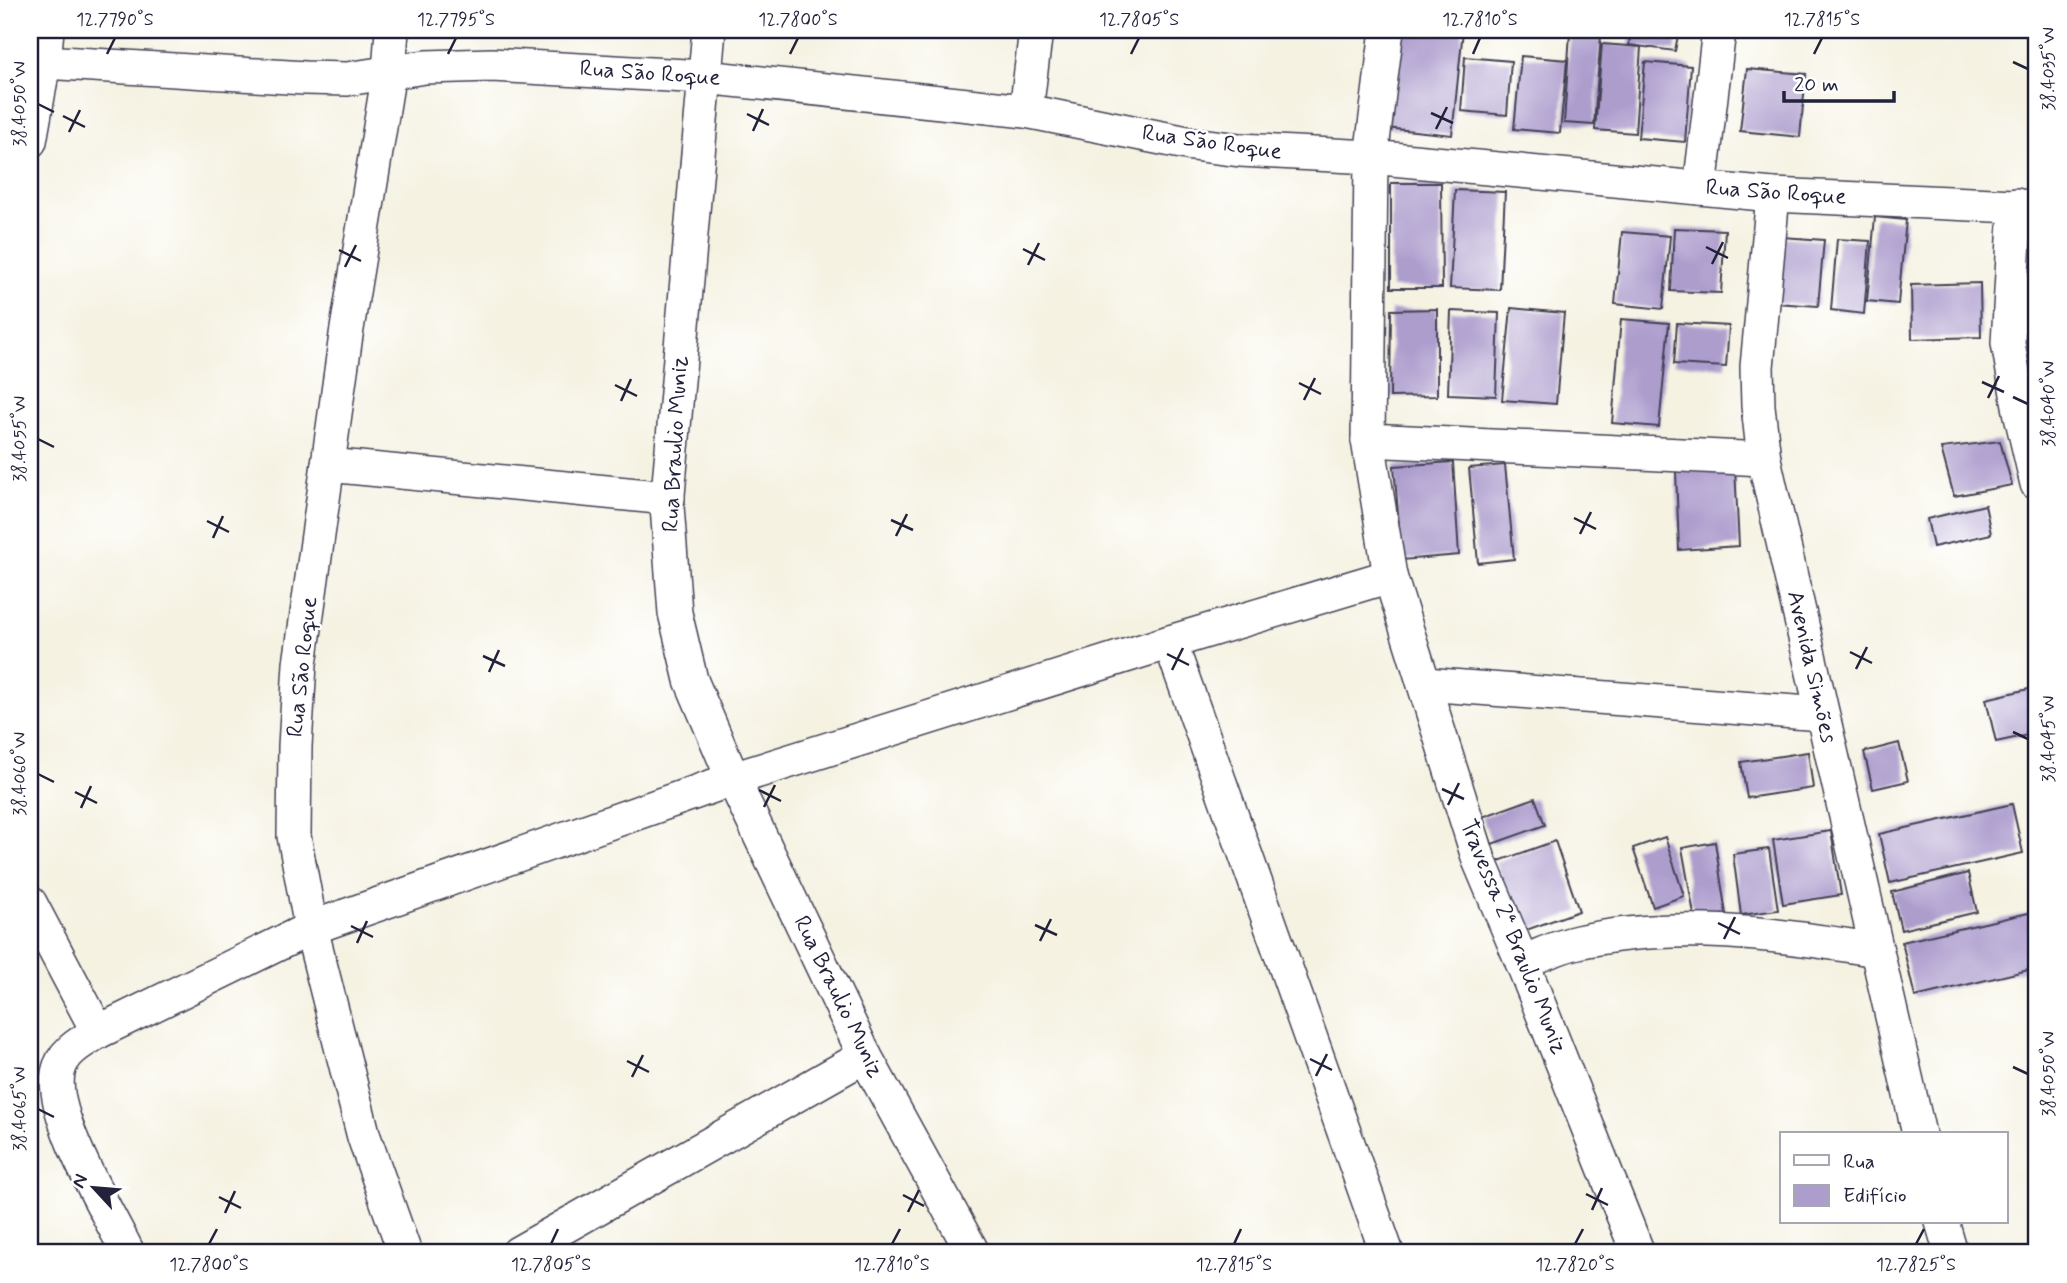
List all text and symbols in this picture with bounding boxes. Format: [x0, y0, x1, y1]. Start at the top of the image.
text: 12.7790°S [76, 8, 154, 32]
text: 12.7795°S [417, 8, 495, 32]
text: 12.7800°S [758, 8, 838, 32]
text: 12.7805°S [1099, 8, 1179, 32]
text: 12.7810°S [1442, 8, 1518, 32]
text: 12.7815°S [1784, 8, 1860, 32]
text: 38.4035°W [2037, 27, 2061, 111]
street label: Rua São Roque [579, 54, 721, 94]
scale bar [1784, 60, 1894, 104]
text: 38.4050°W [8, 61, 32, 147]
text: 20 m [1794, 71, 1839, 99]
street label: Rua São Roque [1140, 118, 1284, 168]
street label: Rua São Roque [1705, 173, 1847, 213]
street label: Rua Braulio Muniz [656, 355, 696, 533]
text: 38.4040°W [2037, 361, 2061, 447]
text: 38.4055°W [8, 396, 32, 482]
street label: Avenida Simões [1779, 588, 1843, 746]
street label: Rua São Roque [281, 595, 325, 739]
text: 38.4045°W [2037, 696, 2061, 782]
text: 38.4060°W [8, 732, 32, 816]
street label: Travessa 2ª Braulio Muniz [1452, 815, 1574, 1059]
street label: Rua Braulio Muniz [786, 911, 890, 1083]
text: 38.4050°W [2037, 1031, 2061, 1117]
text: 38.4065°W [8, 1067, 32, 1151]
legend [1780, 1132, 2008, 1224]
text: Rua [1843, 1148, 1875, 1176]
north arrow [60, 1154, 130, 1224]
text: N [66, 1170, 94, 1192]
text: Edifício [1843, 1182, 1907, 1210]
text: 12.7800°S [169, 1253, 249, 1277]
text: 12.7805°S [511, 1253, 591, 1277]
text: 12.7810°S [854, 1253, 930, 1277]
text: 12.7815°S [1196, 1253, 1272, 1277]
text: 12.7820°S [1535, 1253, 1615, 1277]
text: 12.7825°S [1876, 1253, 1956, 1277]

